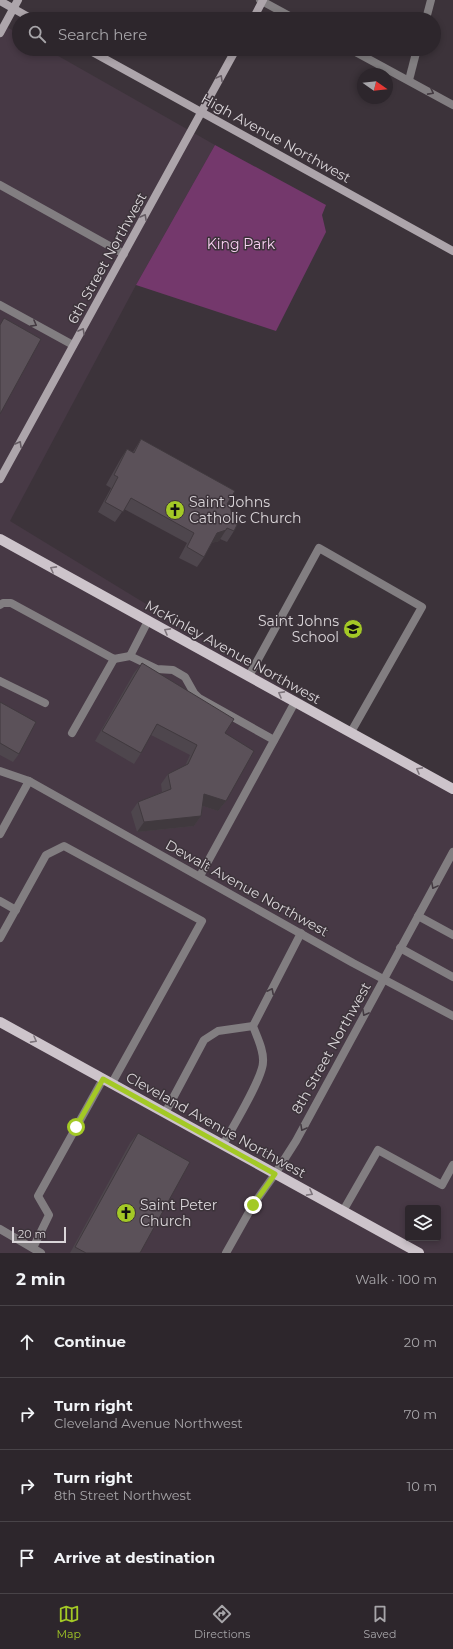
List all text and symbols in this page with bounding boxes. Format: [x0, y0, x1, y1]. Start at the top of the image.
search box [12, 12, 441, 56]
icon: search [26, 23, 48, 45]
text: Search here [58, 25, 147, 44]
north arrow [357, 68, 393, 104]
one-way arrow [216, 75, 223, 82]
one-way arrow [427, 88, 434, 95]
street label: High Avenue Northwest [198, 89, 354, 187]
street label: 6th Street Northwest [63, 189, 151, 327]
one-way arrow [140, 214, 147, 221]
park label: King Park [207, 235, 276, 253]
one-way arrow [30, 319, 37, 327]
one-way arrow [77, 327, 84, 335]
one-way arrow [14, 441, 21, 449]
place label: Saint Johns Catholic Church [189, 493, 302, 527]
church icon: Saint Johns Catholic Church [164, 499, 186, 521]
one-way arrow [49, 566, 57, 573]
street label: McKinley Avenue Northwest [142, 596, 324, 708]
place label: Saint Johns School [258, 612, 339, 646]
school or university icon: Saint Johns School [342, 618, 364, 640]
one-way arrow [163, 629, 171, 636]
one-way arrow [278, 691, 285, 698]
one-way arrow [416, 767, 423, 775]
street label: Dewalt Avenue Northwest [162, 836, 332, 941]
one-way arrow [432, 882, 439, 889]
street label: 8th Street Northwest [287, 979, 375, 1117]
one-way arrow [267, 988, 274, 996]
one-way arrow [362, 1009, 370, 1017]
one-way arrow [30, 1036, 37, 1043]
street label: Cleveland Avenue Northwest [123, 1068, 309, 1182]
route start [67, 1118, 85, 1136]
one-way arrow [300, 1124, 308, 1131]
one-way arrow [305, 1188, 313, 1195]
place label: Saint Peter Church [140, 1196, 218, 1230]
route end [244, 1196, 262, 1214]
church icon: Saint Peter Church [115, 1202, 137, 1224]
map controls [405, 1205, 441, 1241]
button: layers [405, 1205, 441, 1241]
scale bar [12, 1225, 66, 1244]
text: 20 m [18, 1227, 46, 1241]
text: 2 min [16, 1269, 66, 1289]
text: Walk · 100 m [355, 1271, 437, 1287]
icon: ahead [16, 1331, 38, 1353]
text: Continue [54, 1332, 126, 1351]
text: 20 m [404, 1334, 437, 1350]
text: Turn right [54, 1396, 133, 1415]
icon: right [16, 1403, 38, 1425]
text: 70 m [404, 1406, 437, 1422]
text: Cleveland Avenue Northwest [54, 1415, 243, 1431]
text: Turn right [54, 1468, 133, 1487]
icon: right [16, 1475, 38, 1497]
text: 10 m [407, 1478, 437, 1494]
text: 8th Street Northwest [54, 1487, 191, 1503]
icon: arrive [16, 1547, 38, 1569]
text: Arrive at destination [54, 1548, 215, 1567]
tab: Map [57, 1603, 81, 1641]
tab: Directions [194, 1603, 250, 1641]
tab: Saved [363, 1603, 396, 1641]

